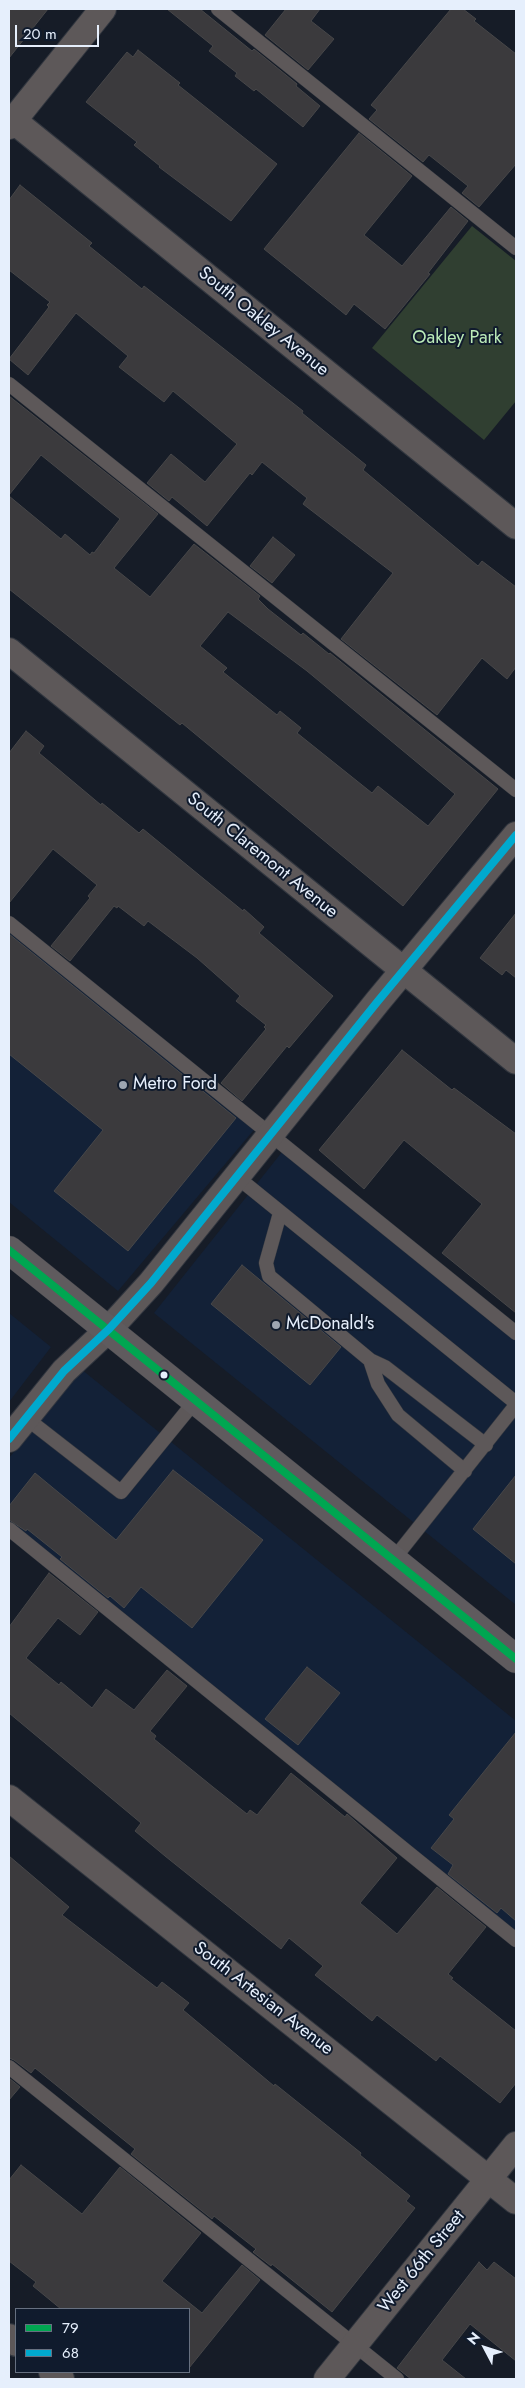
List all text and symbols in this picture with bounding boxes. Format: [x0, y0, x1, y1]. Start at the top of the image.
scale bar [18, 15, 101, 47]
text: 20 m [23, 23, 57, 45]
street label: South Oakley Avenue [193, 263, 333, 381]
park label: Oakley Park [412, 328, 502, 350]
street label: South Claremont Avenue [182, 789, 342, 923]
place label: Metro Ford [133, 1074, 217, 1096]
marker: Metro Ford [117, 1079, 129, 1091]
place label: McDonald's [286, 1314, 374, 1336]
marker: McDonald's [270, 1319, 282, 1331]
unlabelled marker [159, 1370, 169, 1380]
street label: South Artesian Avenue [189, 1938, 337, 2060]
street label: West 66th Street [374, 2206, 470, 2318]
legend [15, 2308, 190, 2373]
text: 79 [62, 2317, 79, 2339]
north arrow [460, 2323, 510, 2373]
text: N [462, 2328, 485, 2349]
text: 68 [62, 2342, 79, 2364]

